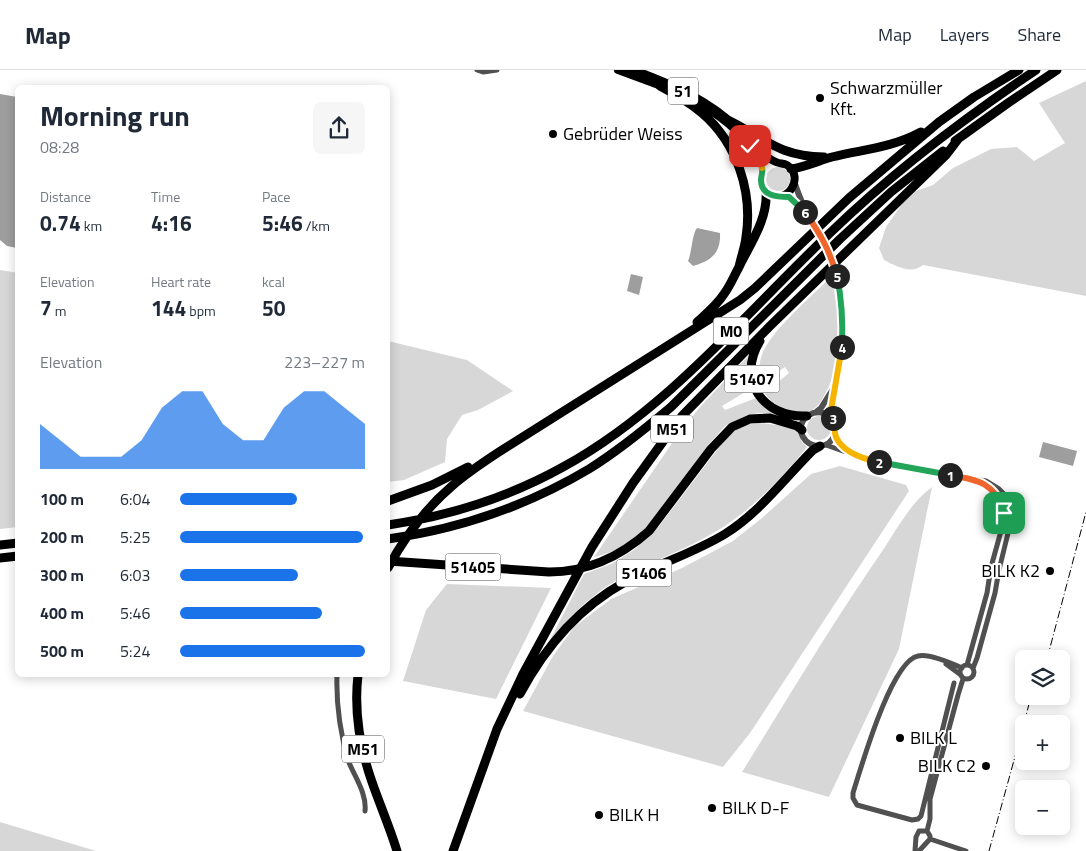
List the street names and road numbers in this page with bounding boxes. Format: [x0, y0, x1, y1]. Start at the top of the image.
road number: 51 [668, 78, 698, 104]
road number: M0 [714, 318, 748, 344]
road number: 51407 [724, 366, 780, 392]
road number: M51 [651, 416, 693, 442]
road number: 51405 [446, 554, 500, 581]
road number: 51406 [616, 559, 672, 586]
road number: M51 [342, 736, 384, 762]

